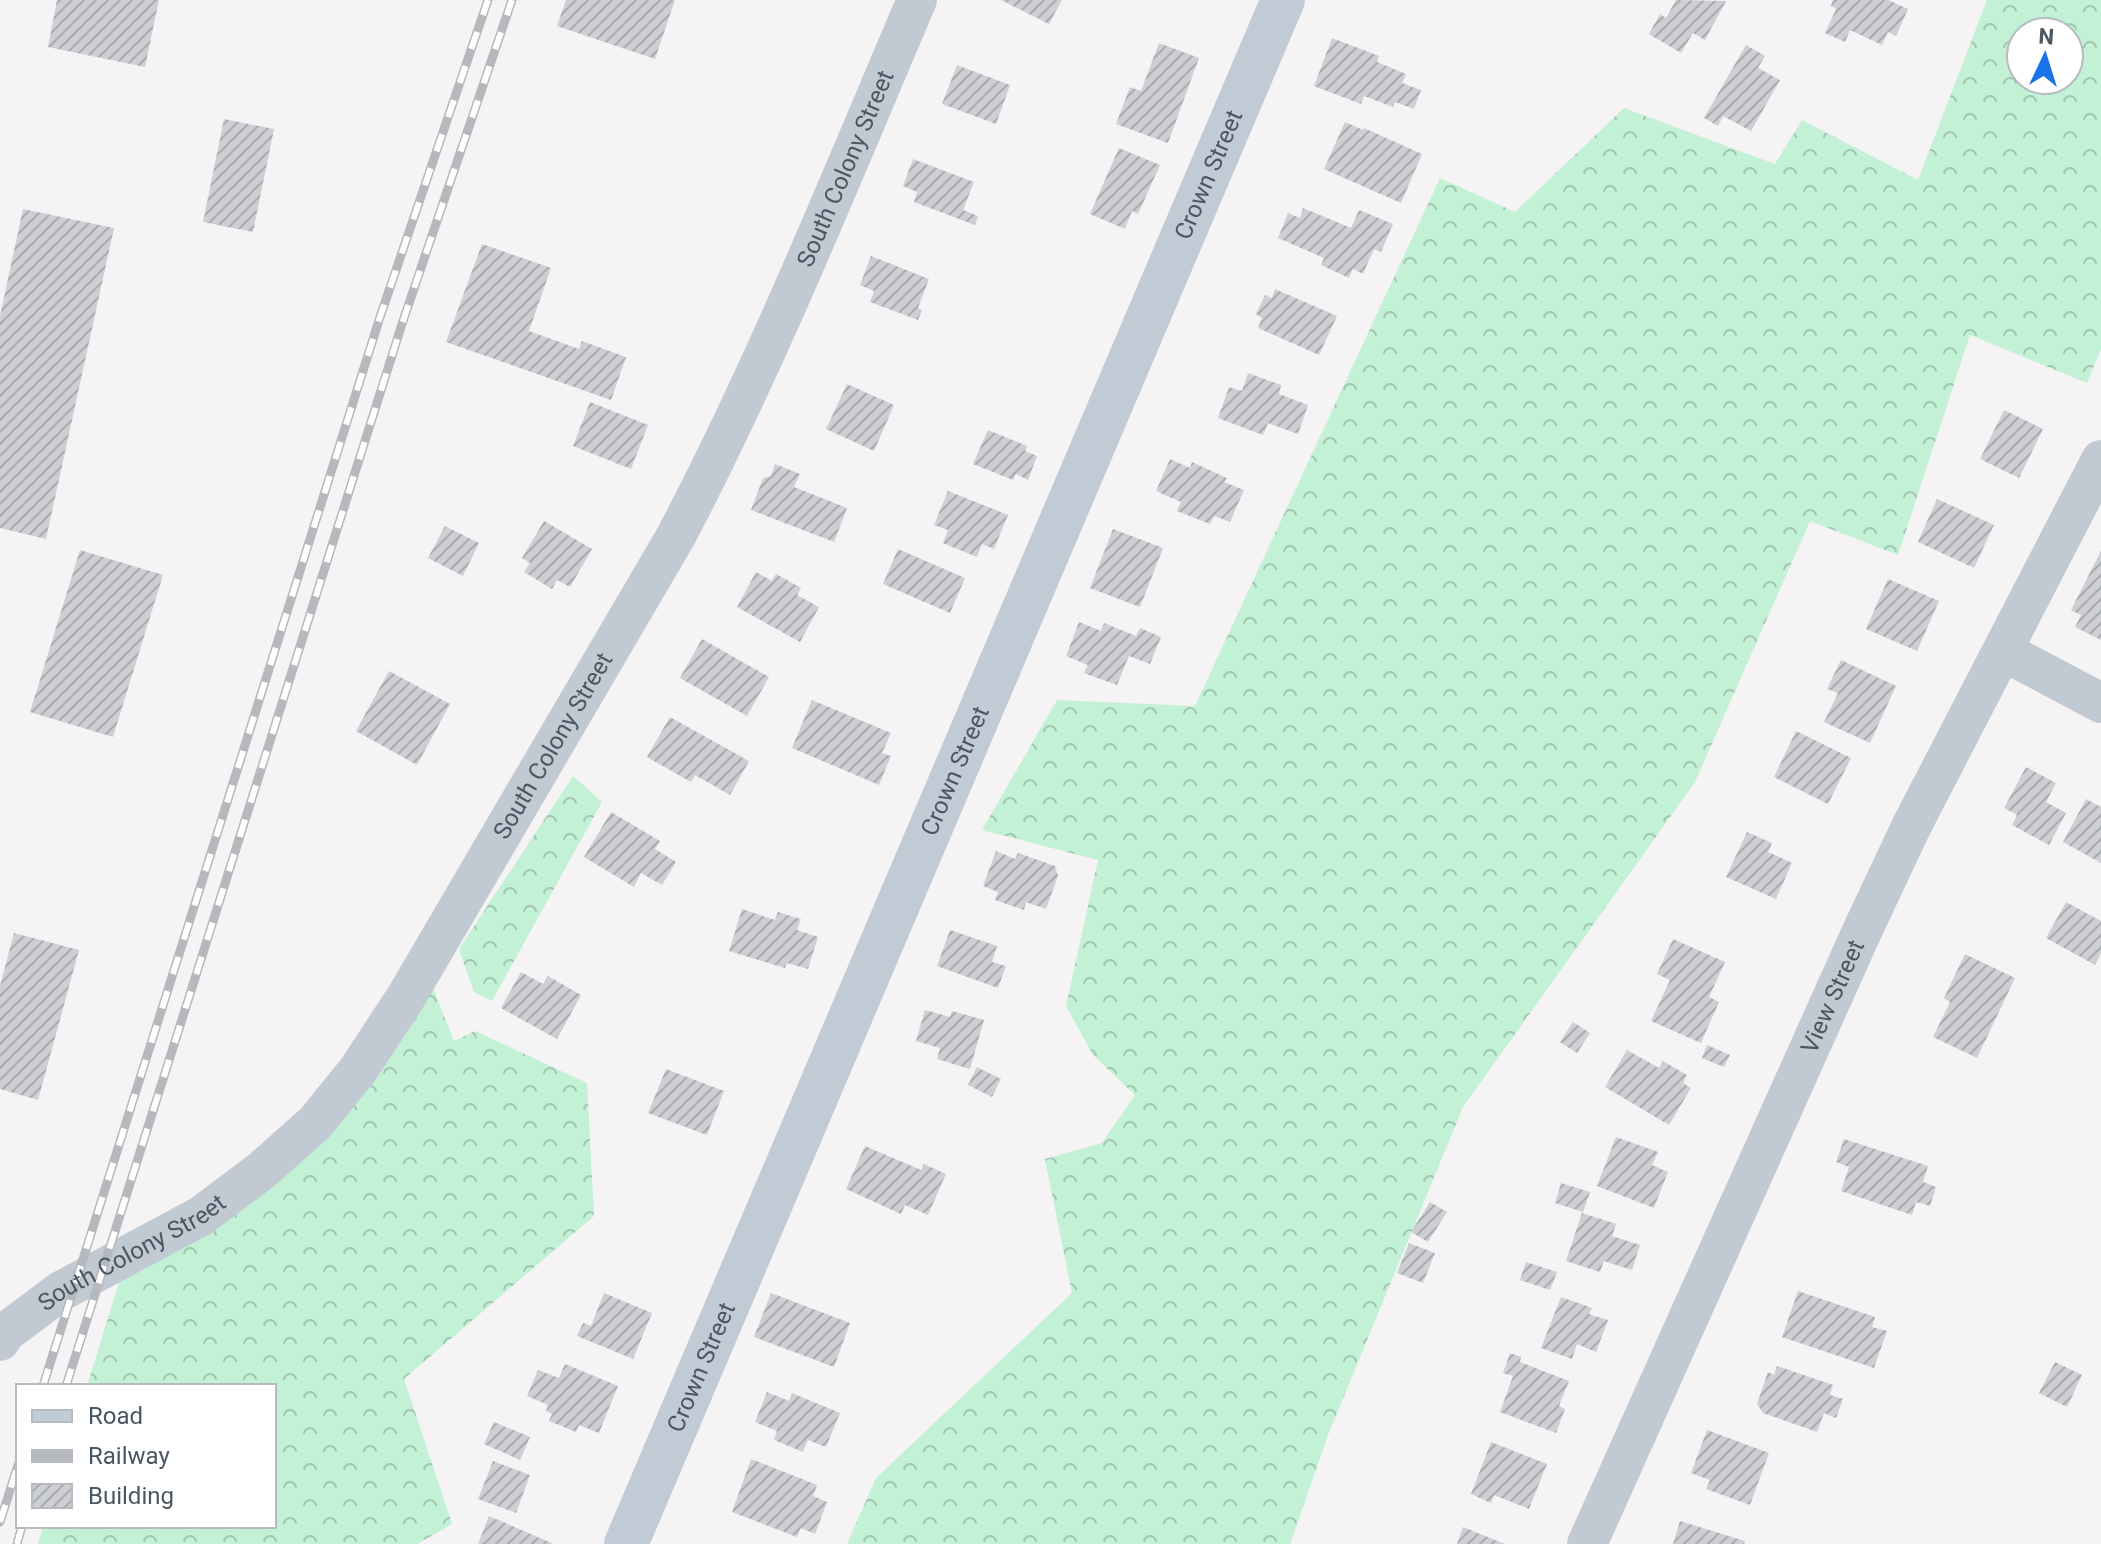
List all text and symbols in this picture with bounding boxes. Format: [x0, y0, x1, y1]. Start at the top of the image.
north arrow [2005, 16, 2085, 96]
text: N [2038, 24, 2055, 50]
street label: South Colony Street [791, 66, 900, 271]
street label: Crown Street [1169, 106, 1249, 244]
street label: South Colony Street [488, 648, 618, 844]
street label: Crown Street [915, 702, 995, 840]
street label: View Street [1795, 935, 1870, 1058]
street label: South Colony Street [33, 1188, 231, 1317]
street label: Crown Street [661, 1298, 741, 1436]
legend [16, 1384, 276, 1528]
text: Road [88, 1402, 143, 1430]
text: Railway [88, 1442, 170, 1470]
text: Building [88, 1482, 174, 1510]

